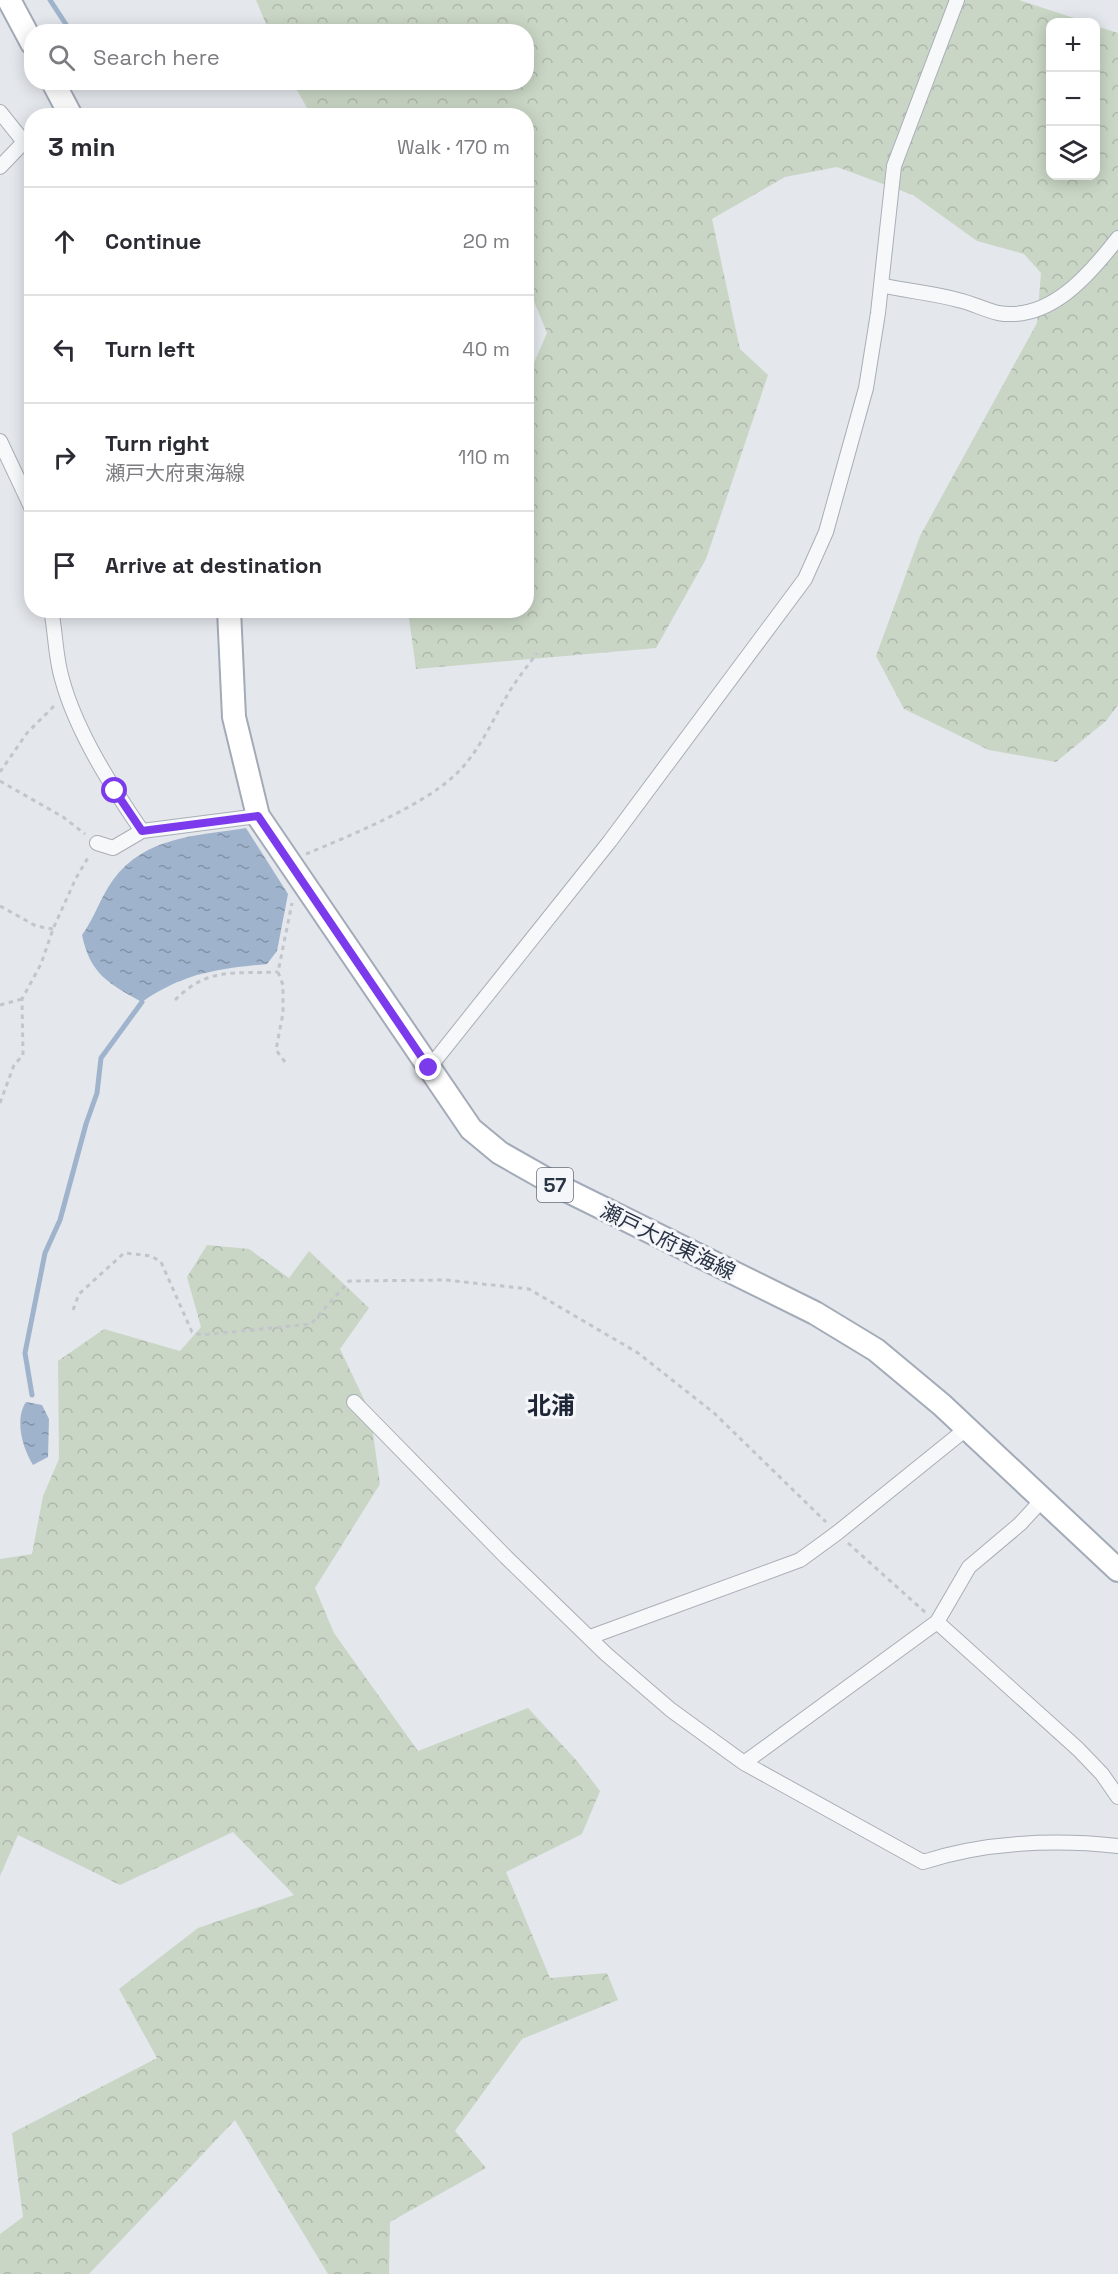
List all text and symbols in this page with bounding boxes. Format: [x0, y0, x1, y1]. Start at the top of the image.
map controls [1046, 18, 1100, 180]
button: + [1046, 18, 1100, 72]
search box [24, 24, 534, 90]
icon: search [45, 41, 78, 74]
text: Search here [93, 43, 220, 71]
button: − [1046, 72, 1100, 126]
button: layers [1046, 126, 1100, 180]
text: 3 min [48, 130, 116, 164]
text: Walk · 170 m [397, 134, 510, 160]
icon: ahead [48, 225, 81, 258]
text: Continue [105, 227, 201, 255]
text: 20 m [463, 228, 510, 254]
icon: left [48, 333, 81, 366]
text: Turn left [105, 335, 195, 363]
text: 40 m [462, 336, 510, 362]
text: Turn right [105, 429, 210, 457]
icon: right [48, 441, 81, 474]
text: 110 m [458, 444, 510, 470]
text: 瀬戸大府東海線 [105, 460, 245, 486]
icon: arrive [48, 549, 81, 582]
text: Arrive at destination [105, 551, 322, 579]
route start [101, 777, 127, 803]
route end [415, 1054, 441, 1080]
road number: 57 [537, 1168, 573, 1202]
street label: 瀬戸大府東海線 [596, 1197, 740, 1285]
district label: 北浦 [527, 1390, 575, 1421]

